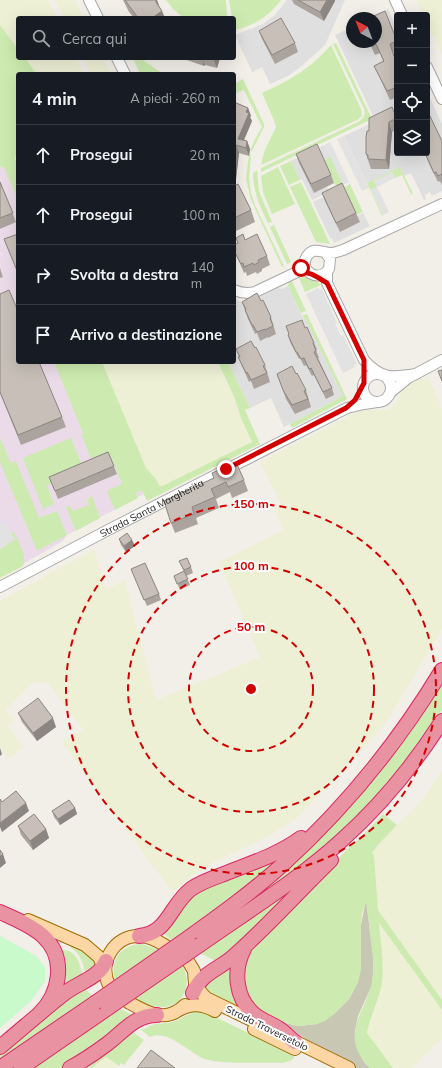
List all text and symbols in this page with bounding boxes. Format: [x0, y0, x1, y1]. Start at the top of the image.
north arrow [346, 12, 382, 48]
map controls [394, 12, 430, 156]
button: + [394, 12, 430, 48]
search box [16, 16, 236, 60]
icon: search [30, 27, 52, 49]
text: Cerca qui [62, 29, 127, 48]
button: − [394, 48, 430, 84]
button: locate [394, 84, 430, 120]
text: 4 min [32, 88, 77, 109]
text: A piedi · 260 m [130, 90, 220, 106]
button: layers [394, 120, 430, 156]
icon: ahead [32, 144, 54, 166]
text: Prosegui [70, 145, 132, 164]
text: 20 m [190, 147, 220, 163]
icon: ahead [32, 204, 54, 226]
text: Prosegui [70, 205, 132, 224]
text: 100 m [182, 207, 220, 223]
text: 140 m [191, 259, 214, 291]
route start [292, 259, 310, 277]
icon: right [32, 264, 54, 286]
text: Svolta a destra [70, 265, 179, 284]
icon: arrive [32, 324, 54, 346]
text: Arrivo a destinazione [70, 325, 222, 344]
route end [217, 460, 235, 478]
street label: Strada Santa Margherita [97, 476, 206, 540]
text: 150 m [233, 496, 269, 511]
text: 100 m [233, 558, 269, 573]
text: 50 m [237, 619, 265, 634]
centre of rings [244, 682, 258, 696]
street label: Strada Traversetolo [223, 1002, 311, 1054]

